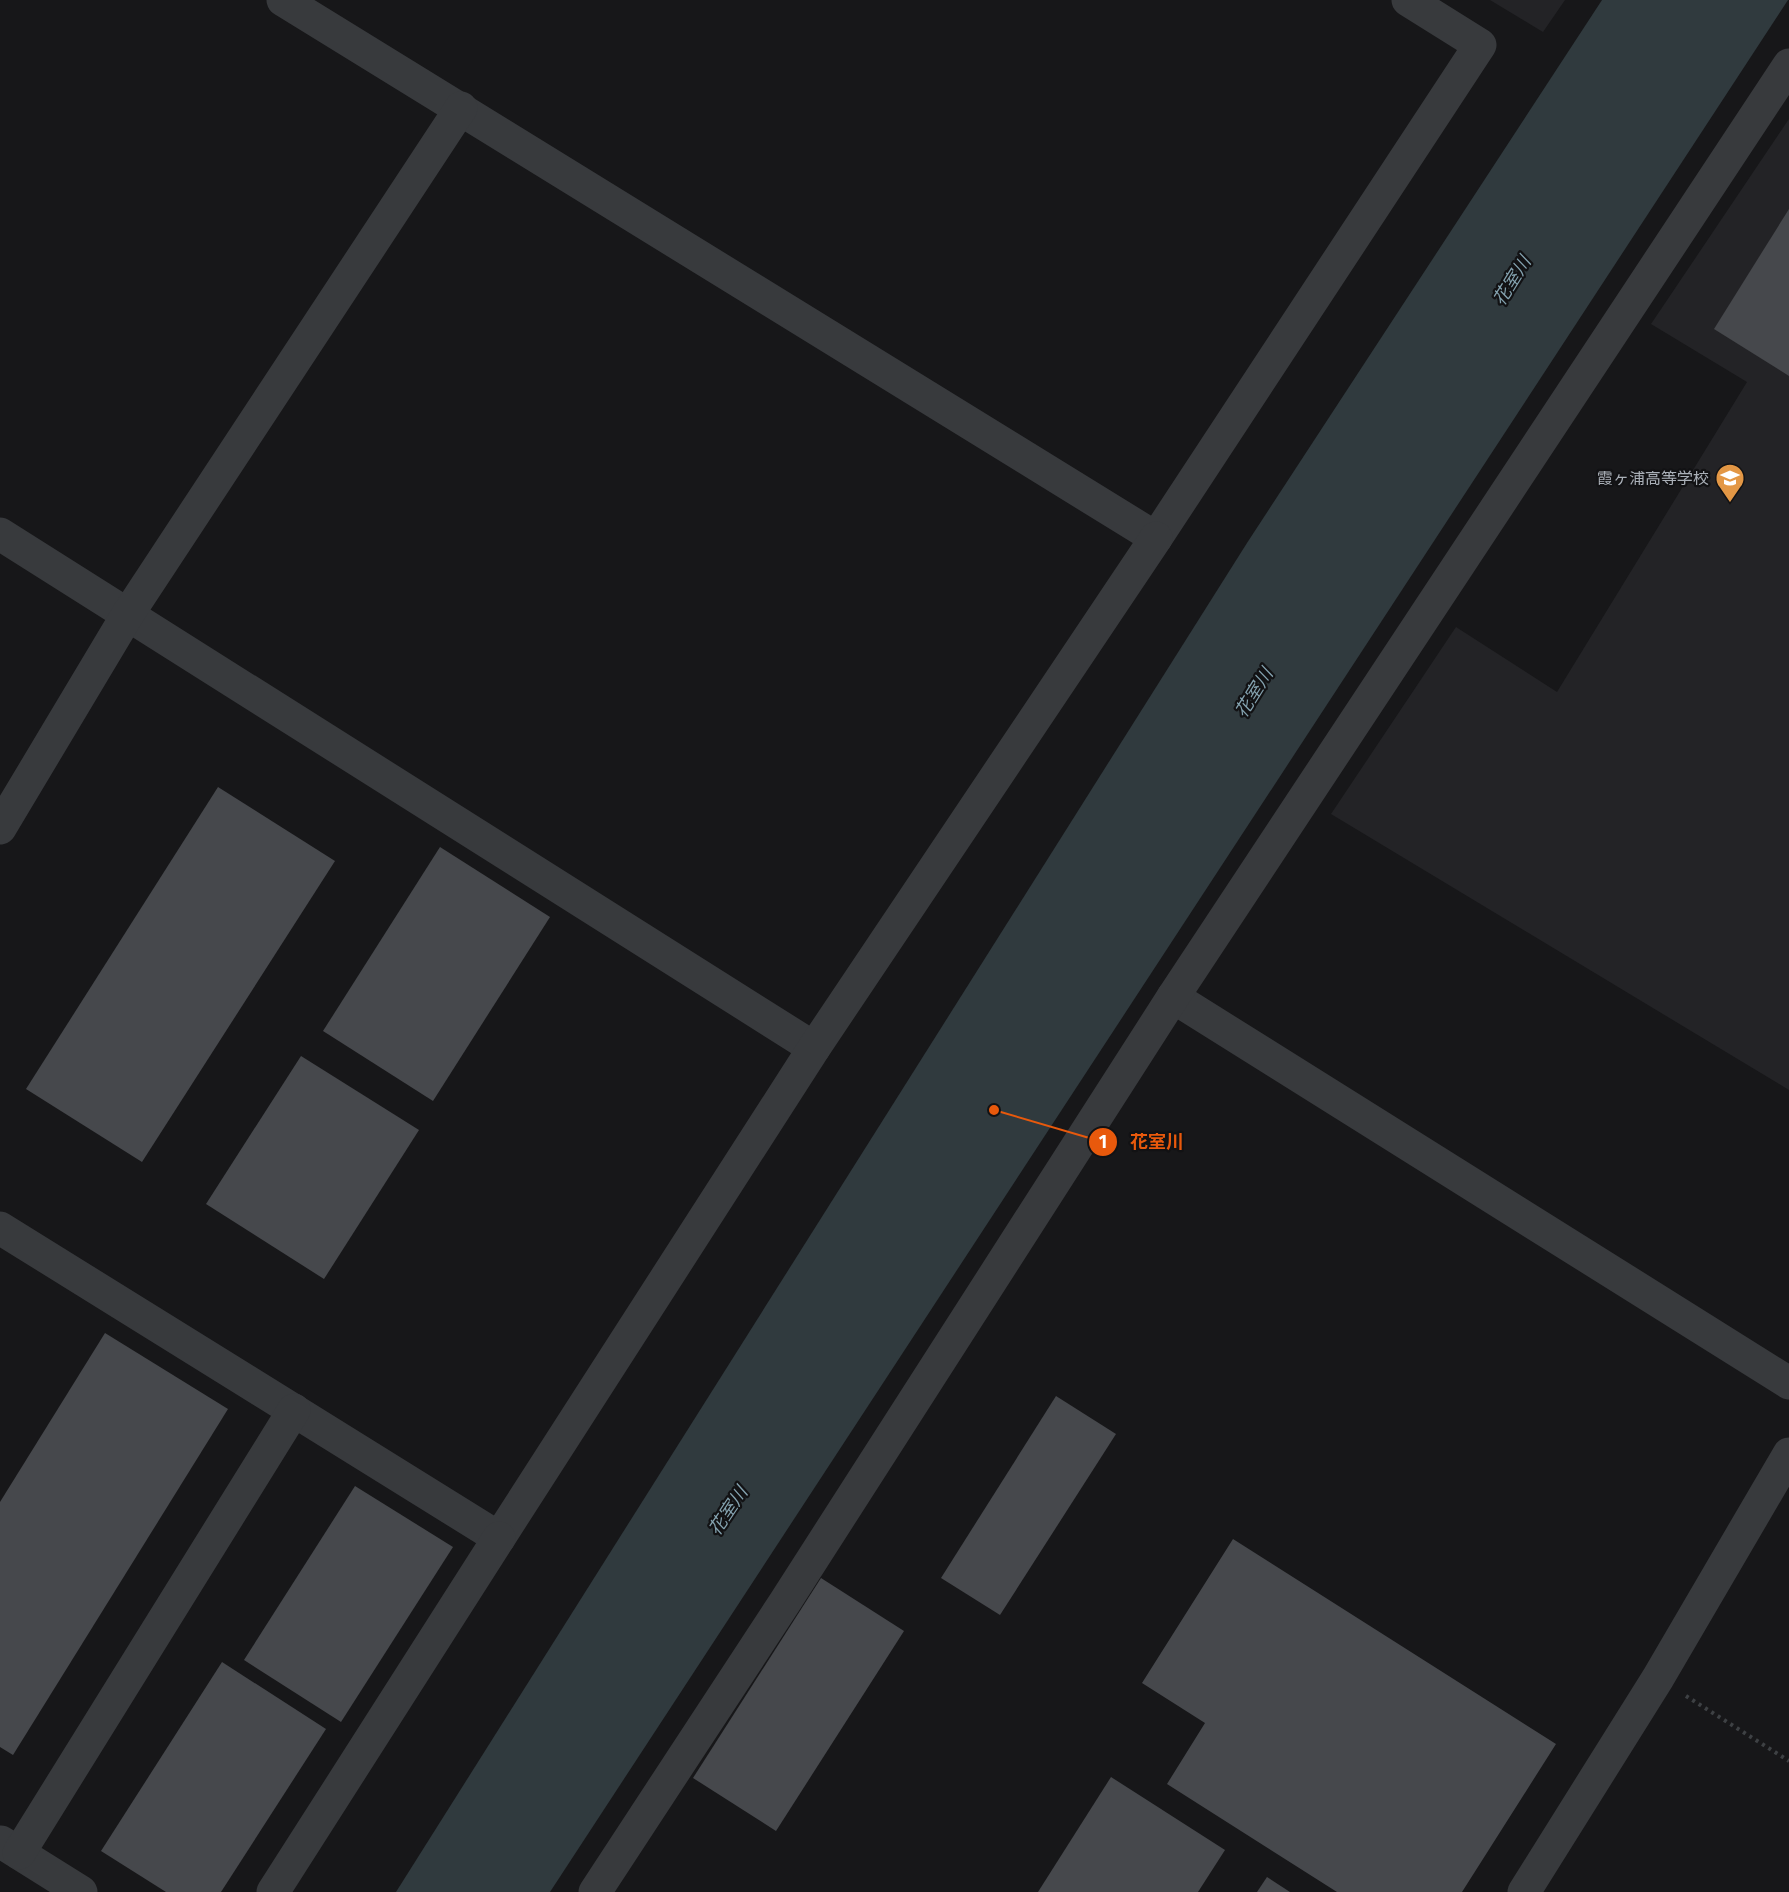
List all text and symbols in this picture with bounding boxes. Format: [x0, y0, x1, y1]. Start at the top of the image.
water label: 花室川 [1488, 251, 1537, 310]
school or university icon: 霞ヶ浦高等学校 [1714, 462, 1746, 504]
place label: 霞ヶ浦高等学校 [1597, 469, 1709, 488]
water label: 花室川 [1230, 663, 1279, 722]
callout: 花室川 [1088, 1124, 1196, 1160]
text: 1 [1099, 1131, 1107, 1153]
text: 花室川 [1130, 1131, 1184, 1153]
water label: 花室川 [704, 1481, 753, 1540]

